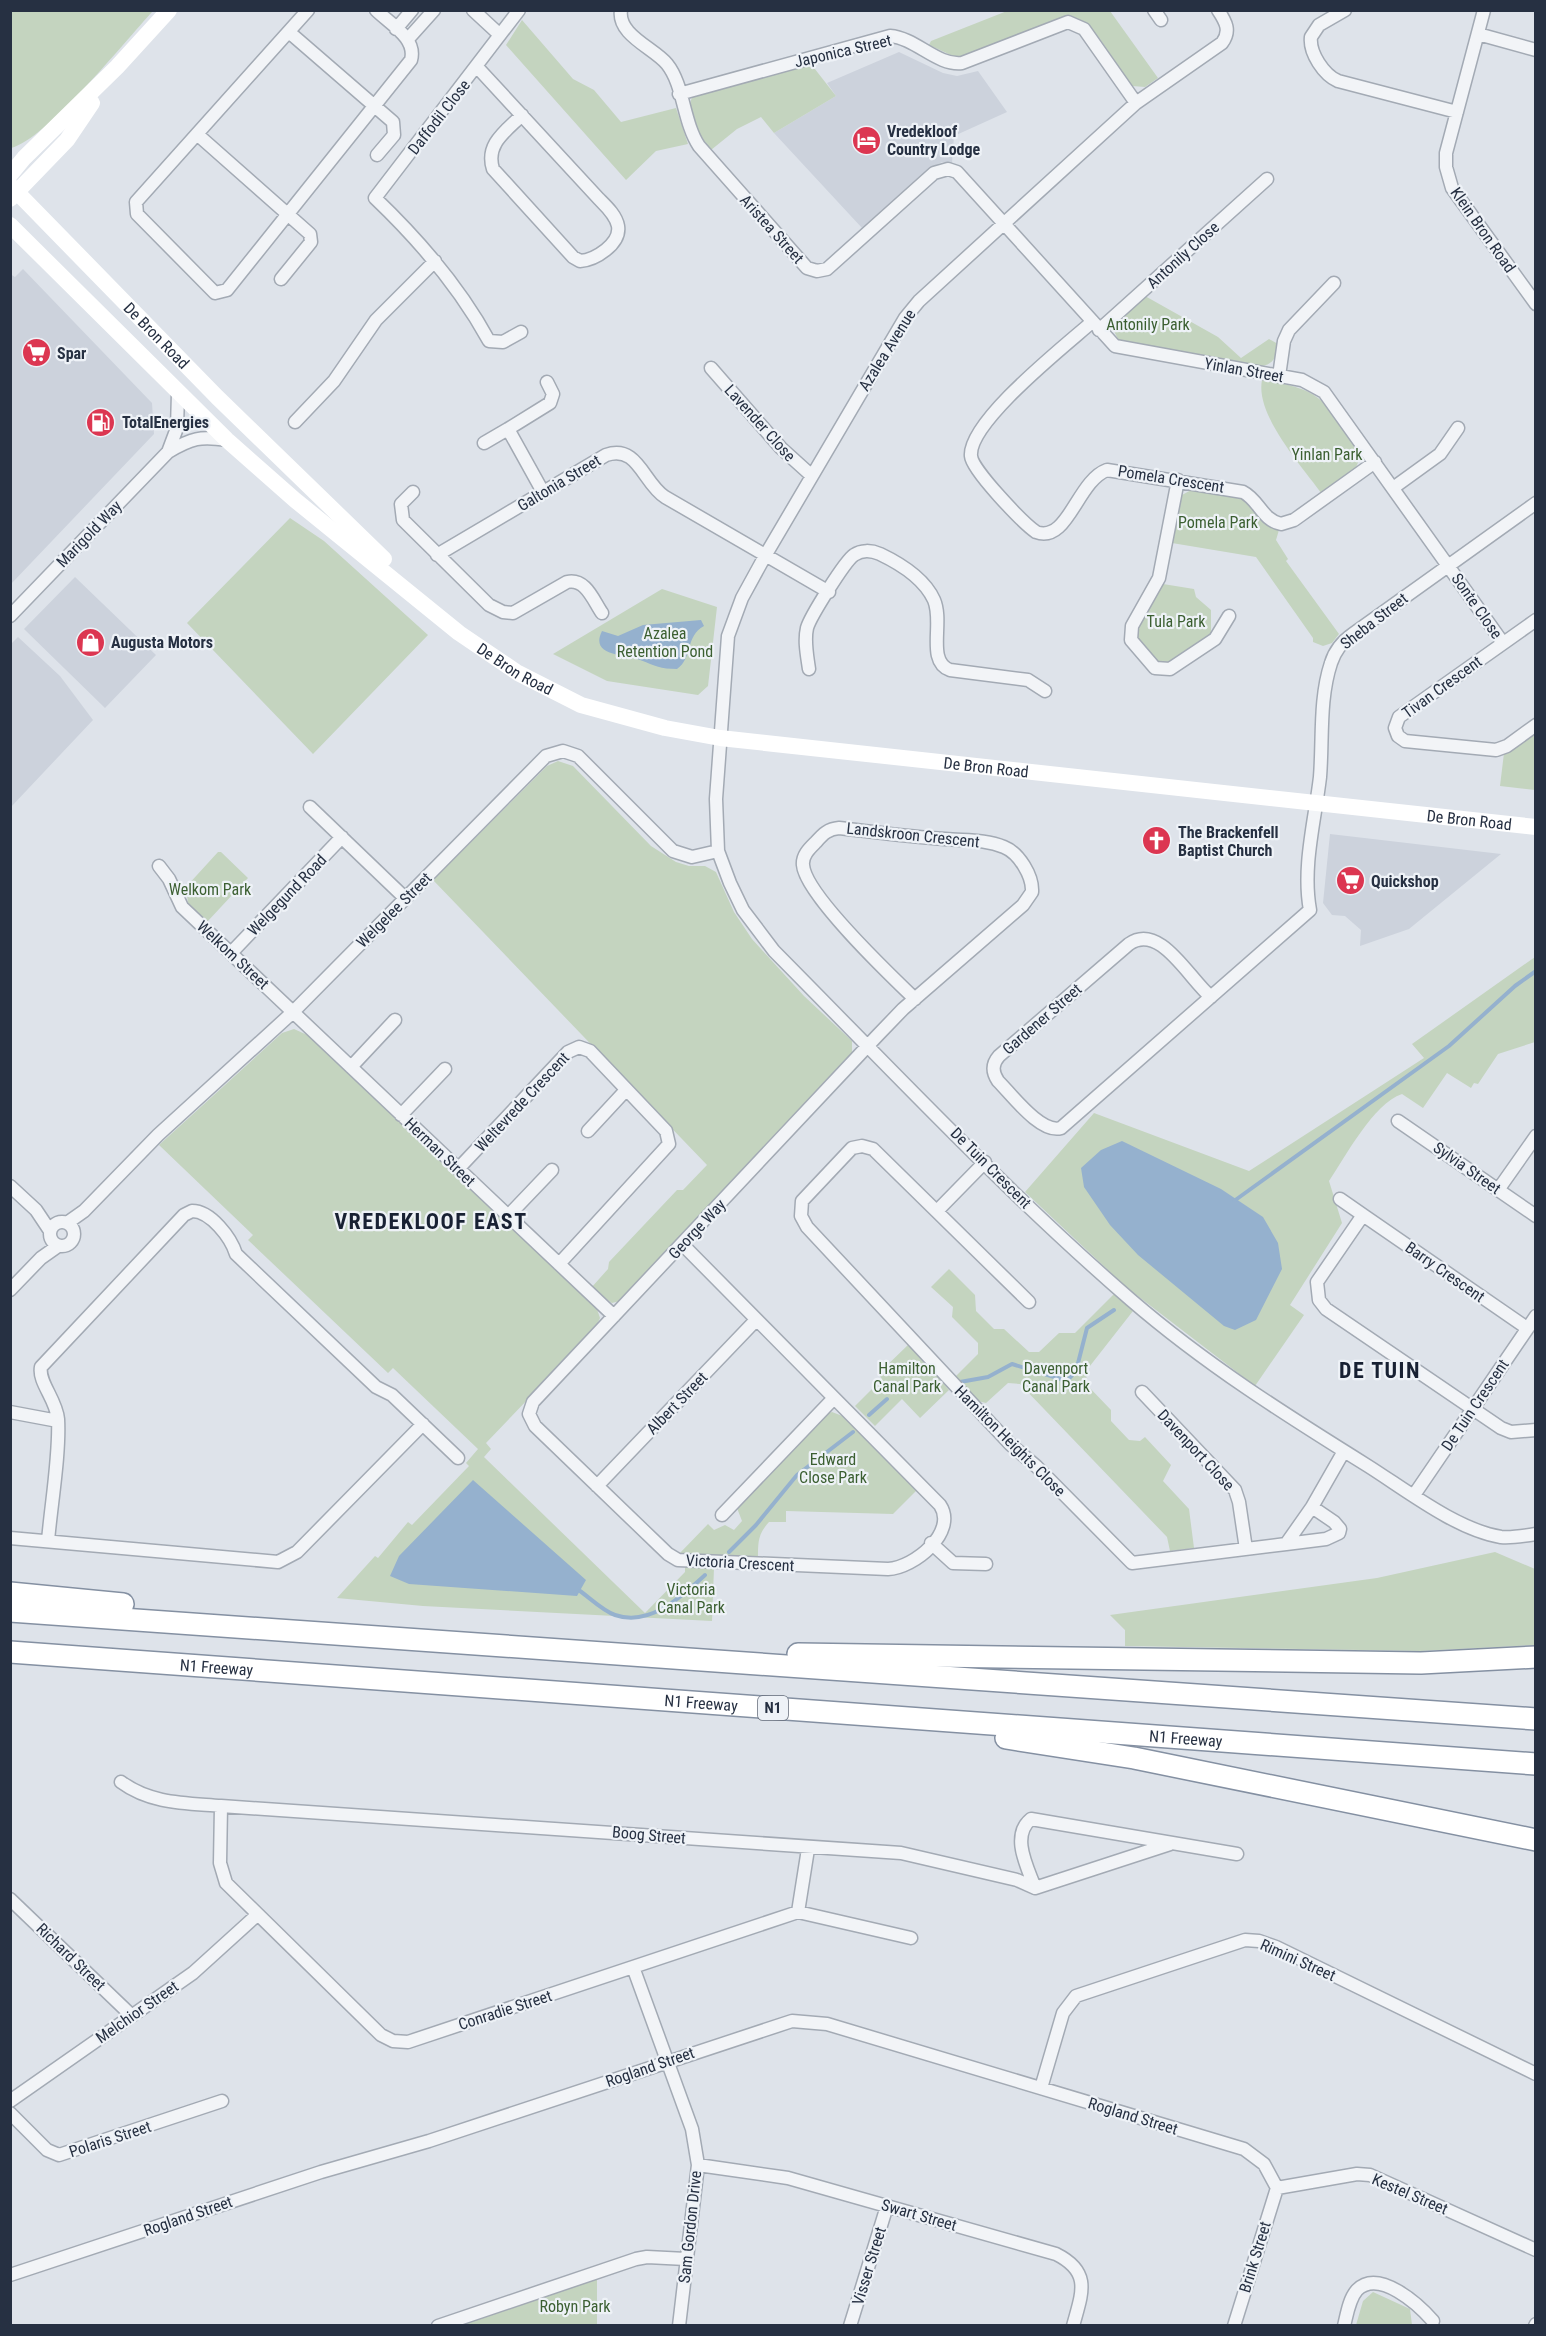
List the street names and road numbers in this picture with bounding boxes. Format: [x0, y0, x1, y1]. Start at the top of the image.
street label: Japonica Street [793, 31, 894, 71]
street label: Daffodil Close [404, 76, 474, 158]
street label: Klein Bron Road [1447, 184, 1519, 276]
street label: Aristea Street [736, 191, 808, 268]
street label: Antonily Close [1143, 218, 1223, 292]
street label: De Bron Road [120, 298, 193, 372]
street label: Azalea Avenue [854, 306, 920, 394]
street label: Yinlan Street [1203, 354, 1285, 386]
street label: Lavender Close [721, 381, 799, 465]
street label: Galtonia Street [514, 451, 604, 515]
street label: Pomela Crescent [1117, 461, 1226, 497]
street label: Marigold Way [52, 496, 126, 571]
street label: Sonte Close [1448, 570, 1506, 642]
street label: Sheba Street [1337, 589, 1412, 653]
street label: De Bron Road [474, 639, 556, 699]
street label: Tivan Crescent [1398, 652, 1486, 722]
street label: De Bron Road [943, 753, 1030, 781]
street label: De Bron Road [1426, 806, 1513, 834]
street label: Landskroon Crescent [846, 819, 981, 851]
street label: Welgegund Road [243, 850, 331, 940]
street label: Welgelee Street [353, 868, 436, 951]
street label: Welkom Street [193, 917, 273, 993]
street label: Gardener Street [999, 979, 1086, 1059]
street label: Weltevrede Crescent [471, 1048, 573, 1156]
street label: Herman Street [401, 1114, 479, 1191]
street label: De Tuin Crescent [947, 1124, 1036, 1213]
street label: Sylvia Street [1430, 1138, 1505, 1198]
street label: George Way [665, 1195, 730, 1263]
street label: Barry Crescent [1402, 1238, 1489, 1306]
street label: De Tuin Crescent [1437, 1355, 1513, 1454]
street label: Albert Street [643, 1368, 712, 1438]
street label: Hamilton Heights Close [951, 1382, 1069, 1500]
street label: Davenport Close [1154, 1406, 1238, 1494]
street label: Victoria Crescent [685, 1551, 795, 1575]
street label: N1 Freeway [179, 1655, 254, 1679]
street label: N1 Freeway [664, 1691, 739, 1715]
road number: N1 [758, 1696, 788, 1720]
street label: N1 Freeway [1149, 1726, 1223, 1750]
street label: Boog Street [611, 1822, 687, 1848]
street label: Richard Street [32, 1919, 110, 1995]
street label: Rimini Street [1257, 1935, 1339, 1985]
street label: Melchior Street [92, 1977, 182, 2047]
street label: Conradie Street [456, 1986, 554, 2034]
street label: Rogland Street [603, 2043, 697, 2091]
street label: Rogland Street [1086, 2093, 1180, 2139]
street label: Polaris Street [67, 2117, 154, 2161]
street label: Sam Gordon Drive [675, 2170, 705, 2284]
street label: Kestel Street [1369, 2170, 1451, 2219]
street label: Rogland Street [141, 2192, 235, 2240]
street label: Swart Street [879, 2195, 959, 2235]
street label: Brink Street [1235, 2219, 1275, 2295]
street label: Visser Street [848, 2224, 890, 2307]

